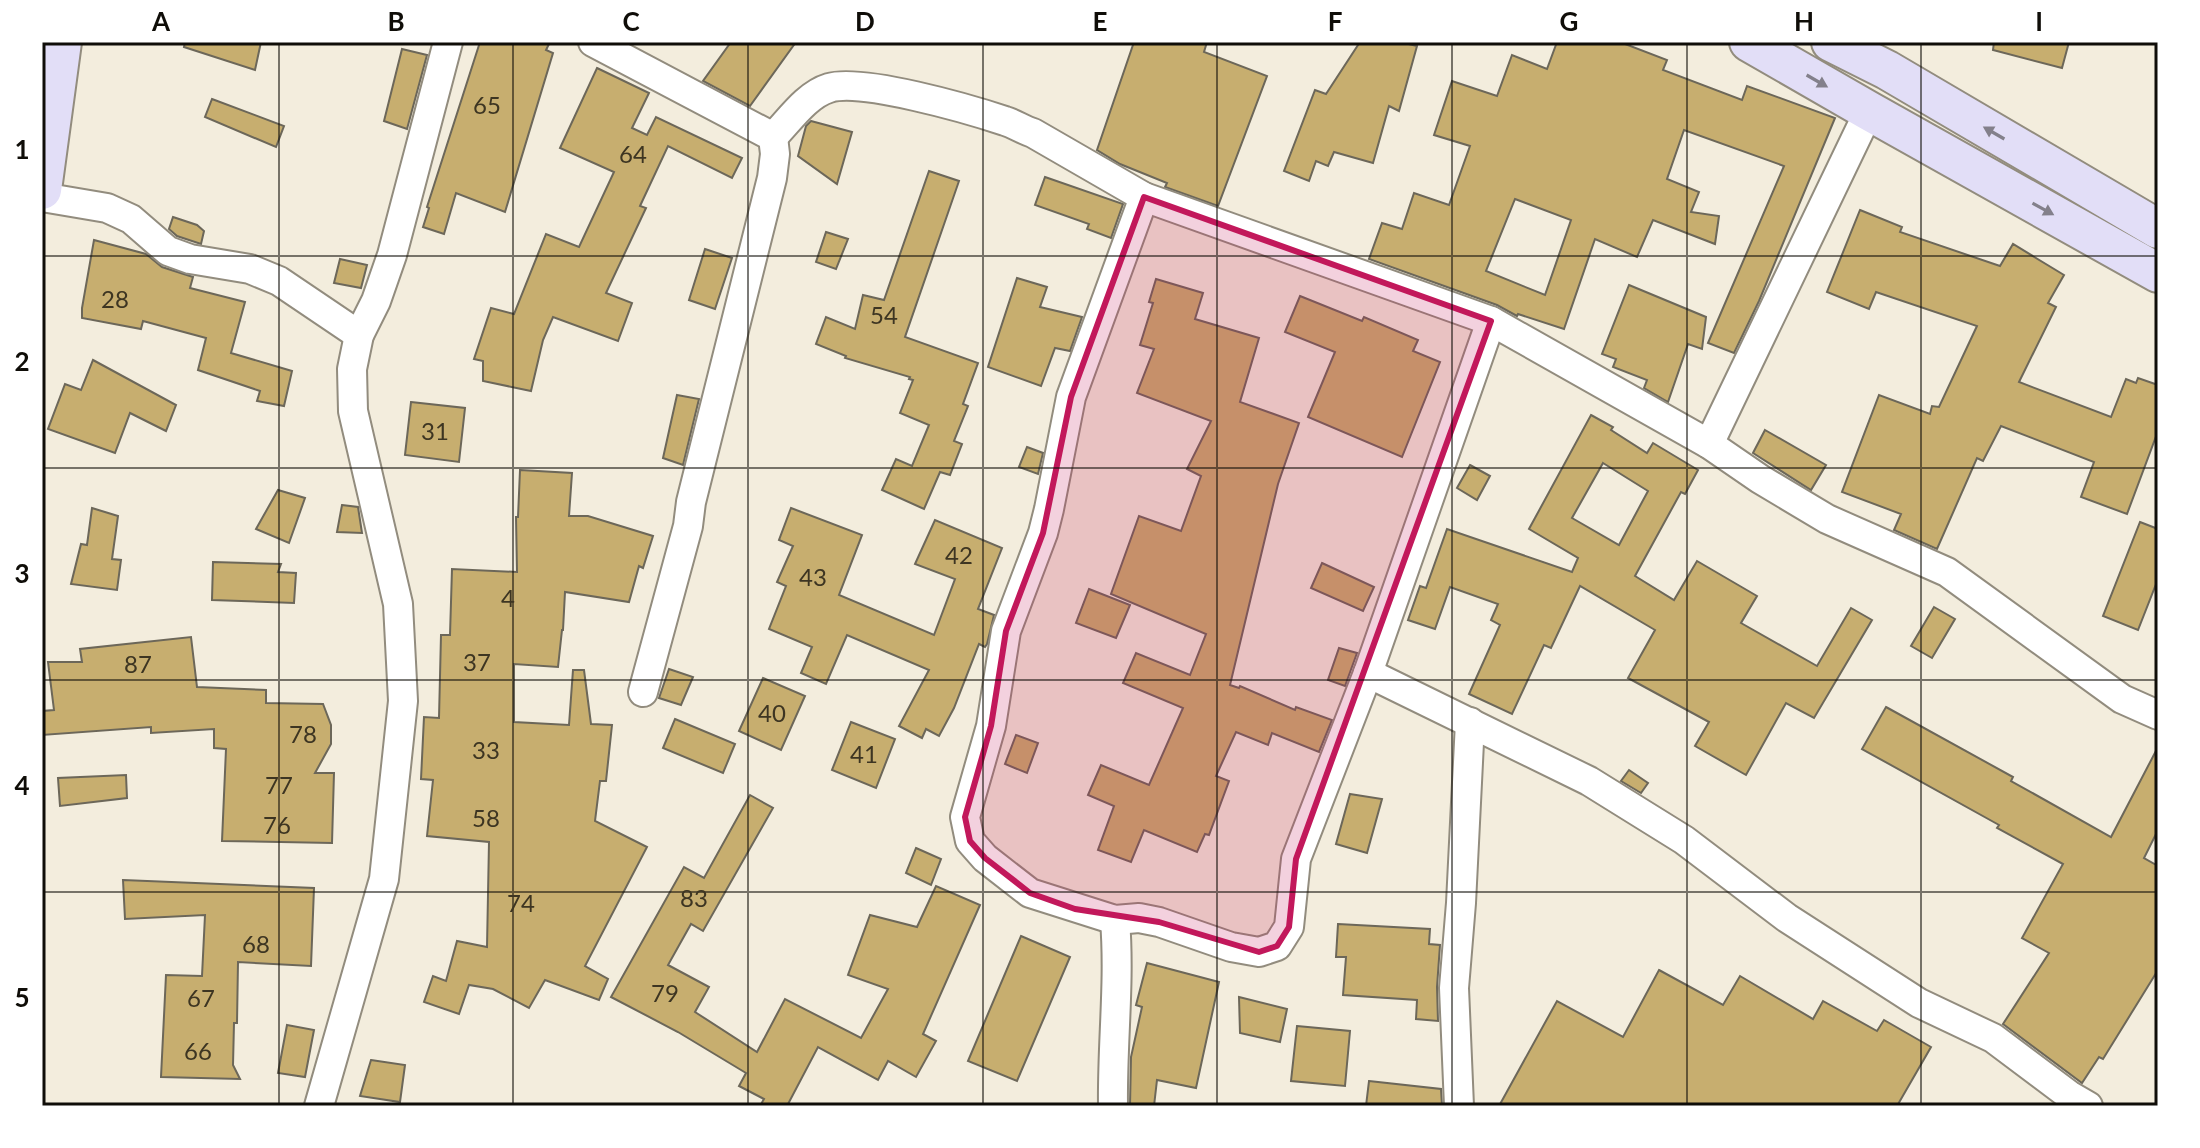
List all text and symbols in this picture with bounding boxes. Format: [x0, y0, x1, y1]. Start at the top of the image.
text: A [151, 5, 171, 37]
text: B [387, 5, 405, 37]
text: C [622, 5, 640, 37]
text: D [855, 5, 875, 37]
text: E [1093, 5, 1107, 37]
text: F [1328, 5, 1342, 37]
text: G [1560, 5, 1578, 37]
text: H [1794, 5, 1814, 37]
text: I [2035, 5, 2043, 37]
one-way arrow [1806, 74, 1828, 88]
house number: 65 [473, 90, 501, 119]
one-way arrow [1983, 126, 2005, 140]
text: 1 [14, 133, 30, 165]
house number: 64 [619, 139, 647, 168]
one-way arrow [2032, 202, 2055, 216]
house number: 28 [101, 284, 129, 313]
house number: 54 [870, 300, 898, 329]
text: 2 [14, 345, 30, 377]
house number: 31 [421, 416, 449, 445]
house number: 42 [945, 540, 973, 569]
text: 3 [14, 557, 30, 589]
house number: 43 [799, 562, 827, 591]
house number: 4 [501, 583, 515, 612]
house number: 37 [463, 647, 491, 676]
house number: 87 [124, 649, 152, 678]
house number: 40 [758, 698, 786, 727]
house number: 78 [289, 719, 317, 748]
house number: 33 [472, 735, 500, 764]
house number: 41 [850, 739, 878, 768]
text: 4 [14, 769, 30, 801]
house number: 77 [265, 770, 293, 799]
house number: 58 [472, 803, 500, 832]
house number: 76 [263, 810, 291, 839]
house number: 83 [680, 883, 708, 912]
house number: 74 [507, 888, 535, 917]
house number: 68 [242, 929, 270, 958]
house number: 79 [651, 978, 679, 1007]
text: 5 [14, 981, 30, 1013]
house number: 67 [187, 983, 215, 1012]
house number: 66 [184, 1036, 212, 1065]

